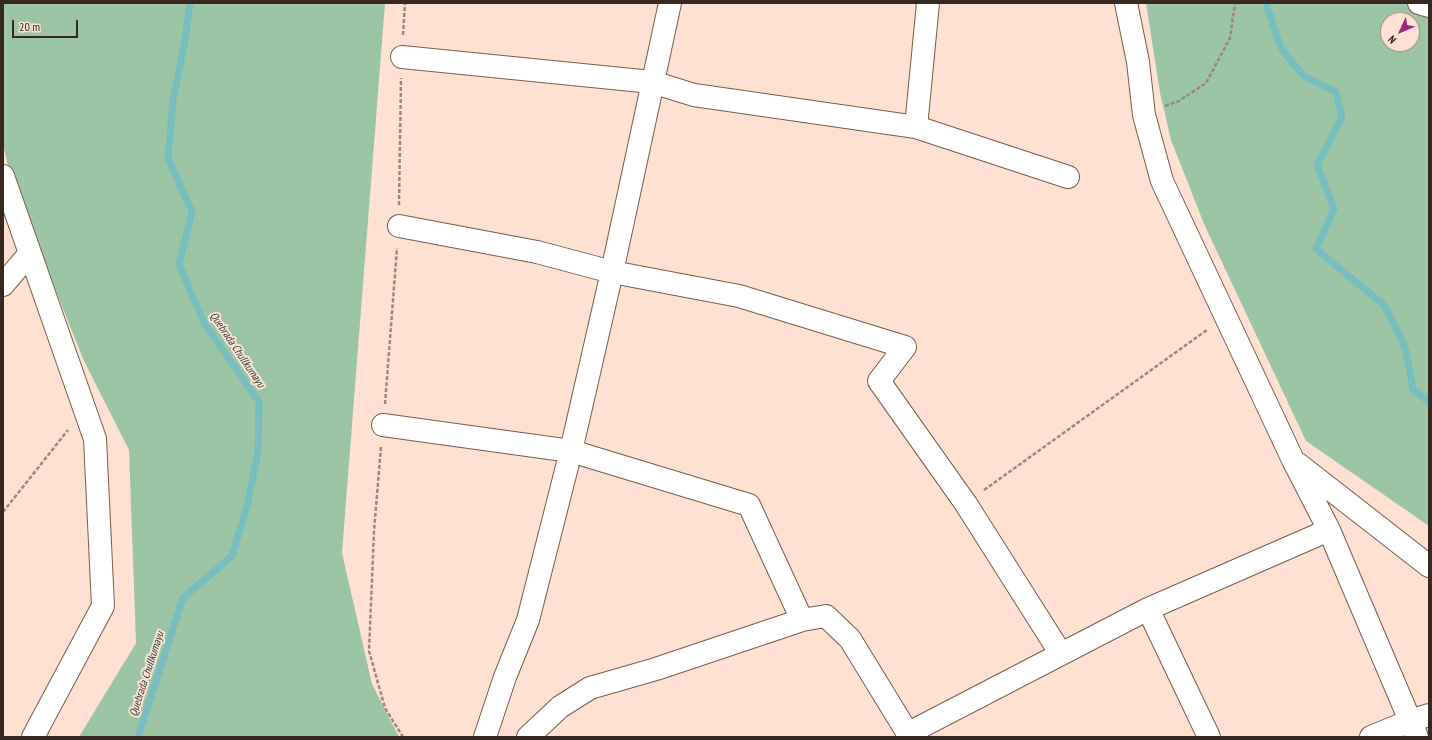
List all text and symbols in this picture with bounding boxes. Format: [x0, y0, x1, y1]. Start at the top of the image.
scale bar [14, 12, 80, 38]
north arrow [1380, 12, 1420, 52]
text: 20 m [19, 19, 40, 34]
text: N [1385, 33, 1399, 47]
water label: Quebrada Chullkumayu [207, 310, 267, 390]
water label: Quebrada Chullkumayu [127, 630, 167, 718]

